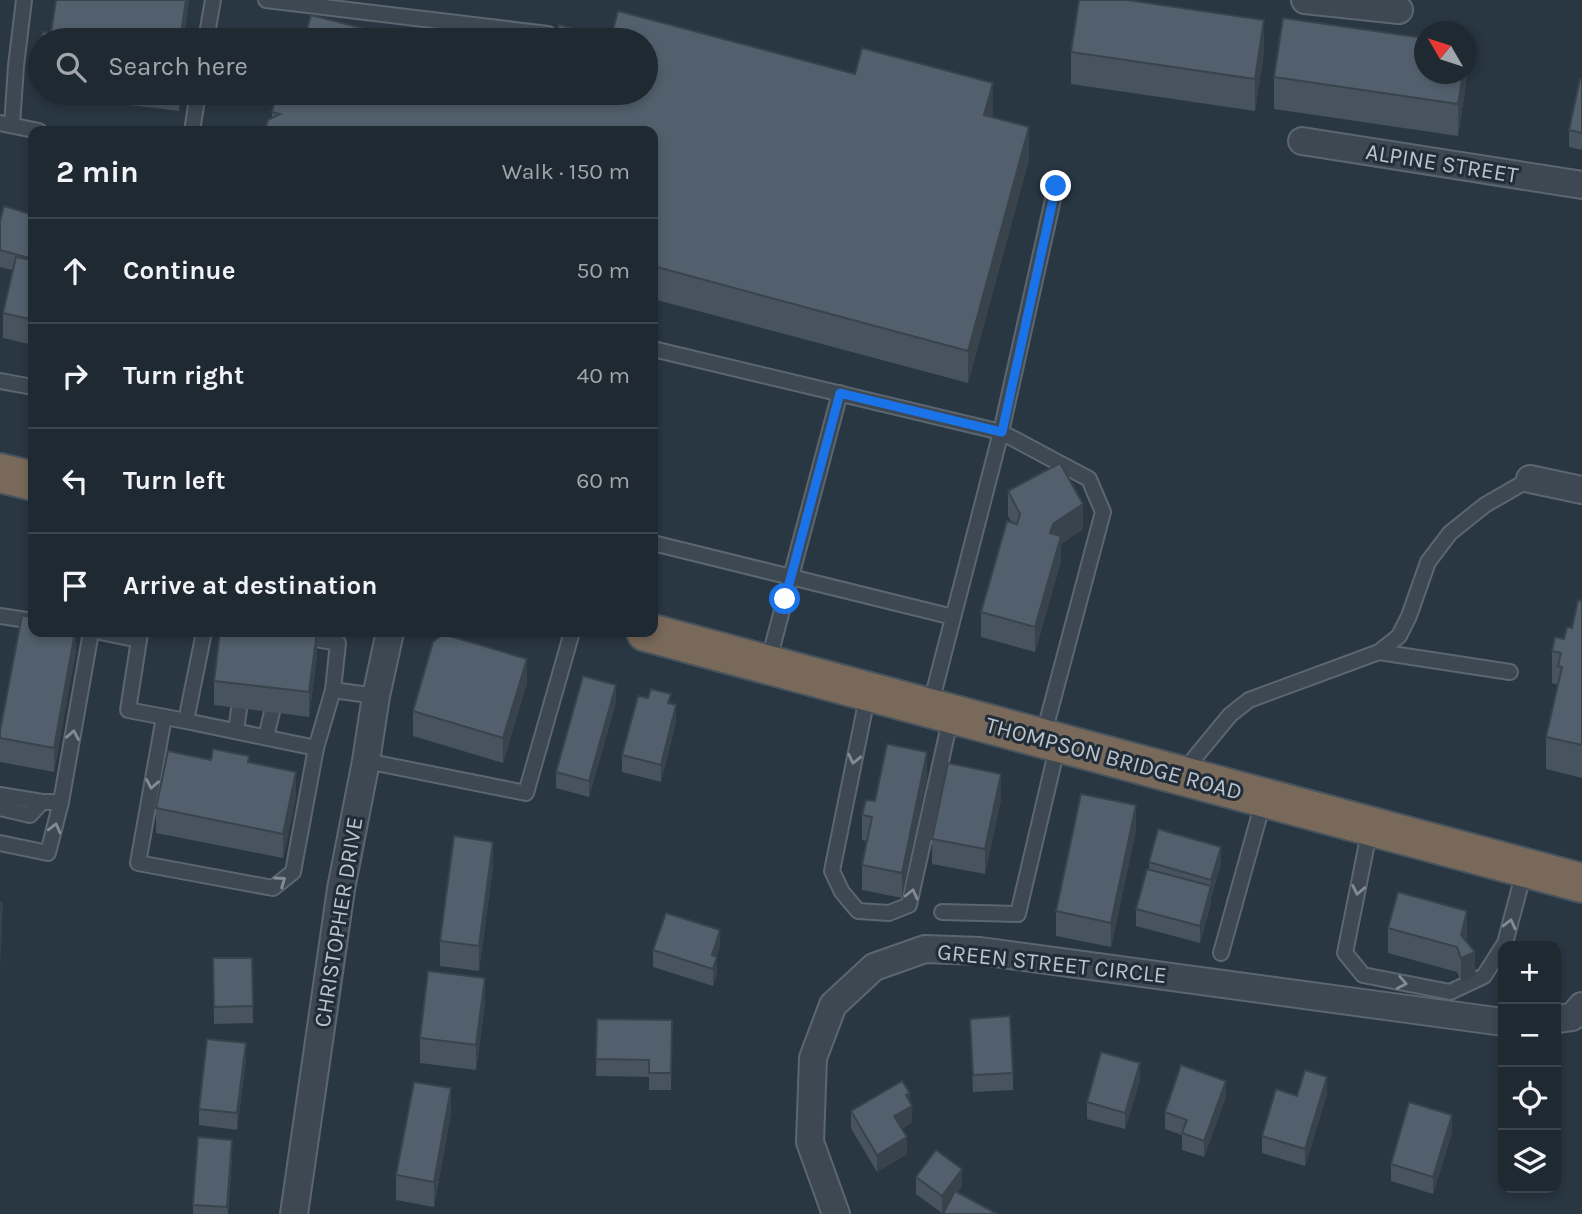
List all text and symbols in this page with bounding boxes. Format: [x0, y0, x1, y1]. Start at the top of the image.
north arrow [1414, 21, 1477, 84]
search box [28, 28, 658, 105]
icon: search [52, 48, 90, 86]
text: Search here [108, 51, 248, 82]
street label: ALPINE STREET [1364, 138, 1521, 189]
text: 2 min [56, 154, 139, 190]
text: Walk · 150 m [502, 158, 630, 185]
route end [1040, 170, 1071, 201]
icon: ahead [56, 252, 94, 290]
text: Continue [123, 255, 235, 286]
text: 50 m [576, 257, 630, 284]
icon: right [56, 357, 94, 395]
text: Turn right [123, 360, 244, 391]
text: 40 m [577, 362, 630, 389]
icon: left [56, 462, 94, 500]
text: Turn left [123, 465, 225, 496]
text: 60 m [576, 467, 630, 494]
icon: arrive [56, 567, 94, 605]
text: Arrive at destination [123, 570, 377, 601]
route start [769, 583, 800, 614]
street label: THOMPSON BRIDGE ROAD [983, 711, 1245, 806]
one-way arrow [65, 729, 80, 741]
one-way arrow [848, 753, 863, 765]
one-way arrow [145, 778, 160, 790]
street label: CHRISTOPHER DRIVE [309, 815, 368, 1029]
one-way arrow [46, 822, 61, 834]
one-way arrow [273, 876, 286, 889]
one-way arrow [1351, 884, 1366, 896]
one-way arrow [904, 888, 918, 900]
one-way arrow [1502, 919, 1516, 931]
street label: GREEN STREET CIRCLE [936, 938, 1168, 989]
map controls [1498, 941, 1561, 1193]
button: + [1498, 941, 1561, 1004]
one-way arrow [1396, 974, 1408, 989]
button: − [1498, 1004, 1561, 1067]
button: locate [1498, 1067, 1561, 1130]
button: layers [1498, 1130, 1561, 1193]

